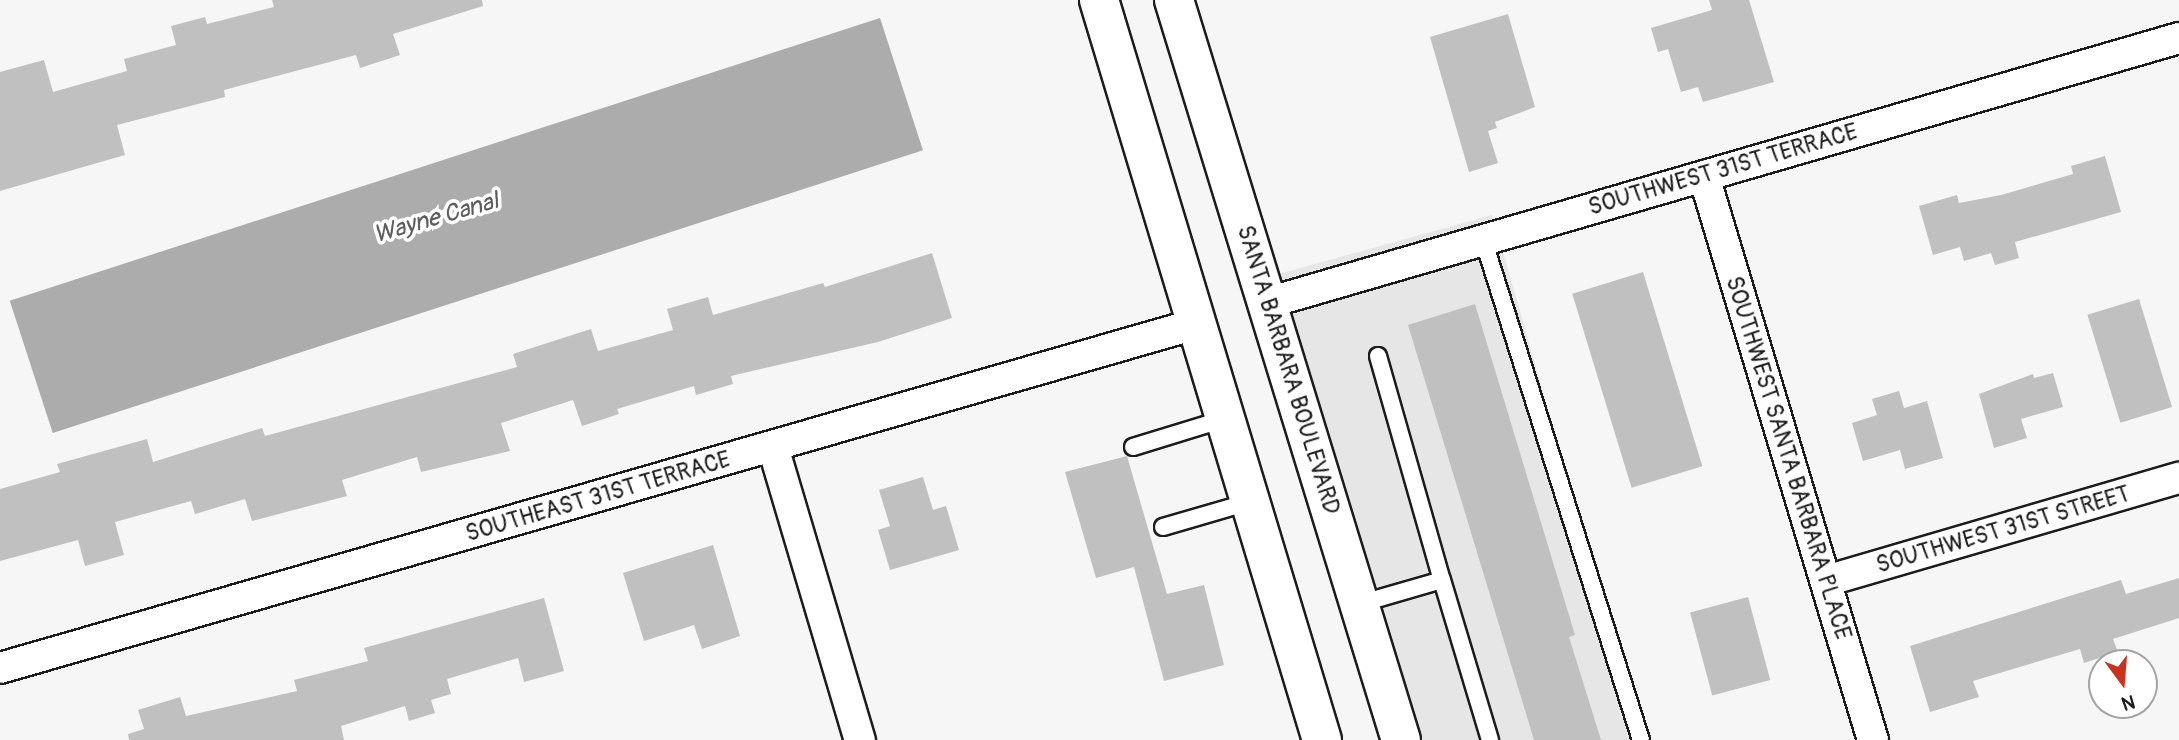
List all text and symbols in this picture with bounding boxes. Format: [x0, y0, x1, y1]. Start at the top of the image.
street label: SOUTHWEST 31ST TERRACE [1585, 118, 1861, 222]
water label: Wayne Canal [370, 186, 502, 250]
street label: SANTA BARBARA BOULEVARD [1231, 222, 1345, 518]
street label: SOUTHWEST SANTA BARBARA PLACE [1719, 273, 1857, 643]
street label: SOUTHEAST 31ST TERRACE [462, 446, 734, 548]
street label: SOUTHWEST 31ST STREET [1873, 481, 2133, 579]
north arrow [2088, 649, 2158, 719]
text: N [2119, 689, 2138, 716]

